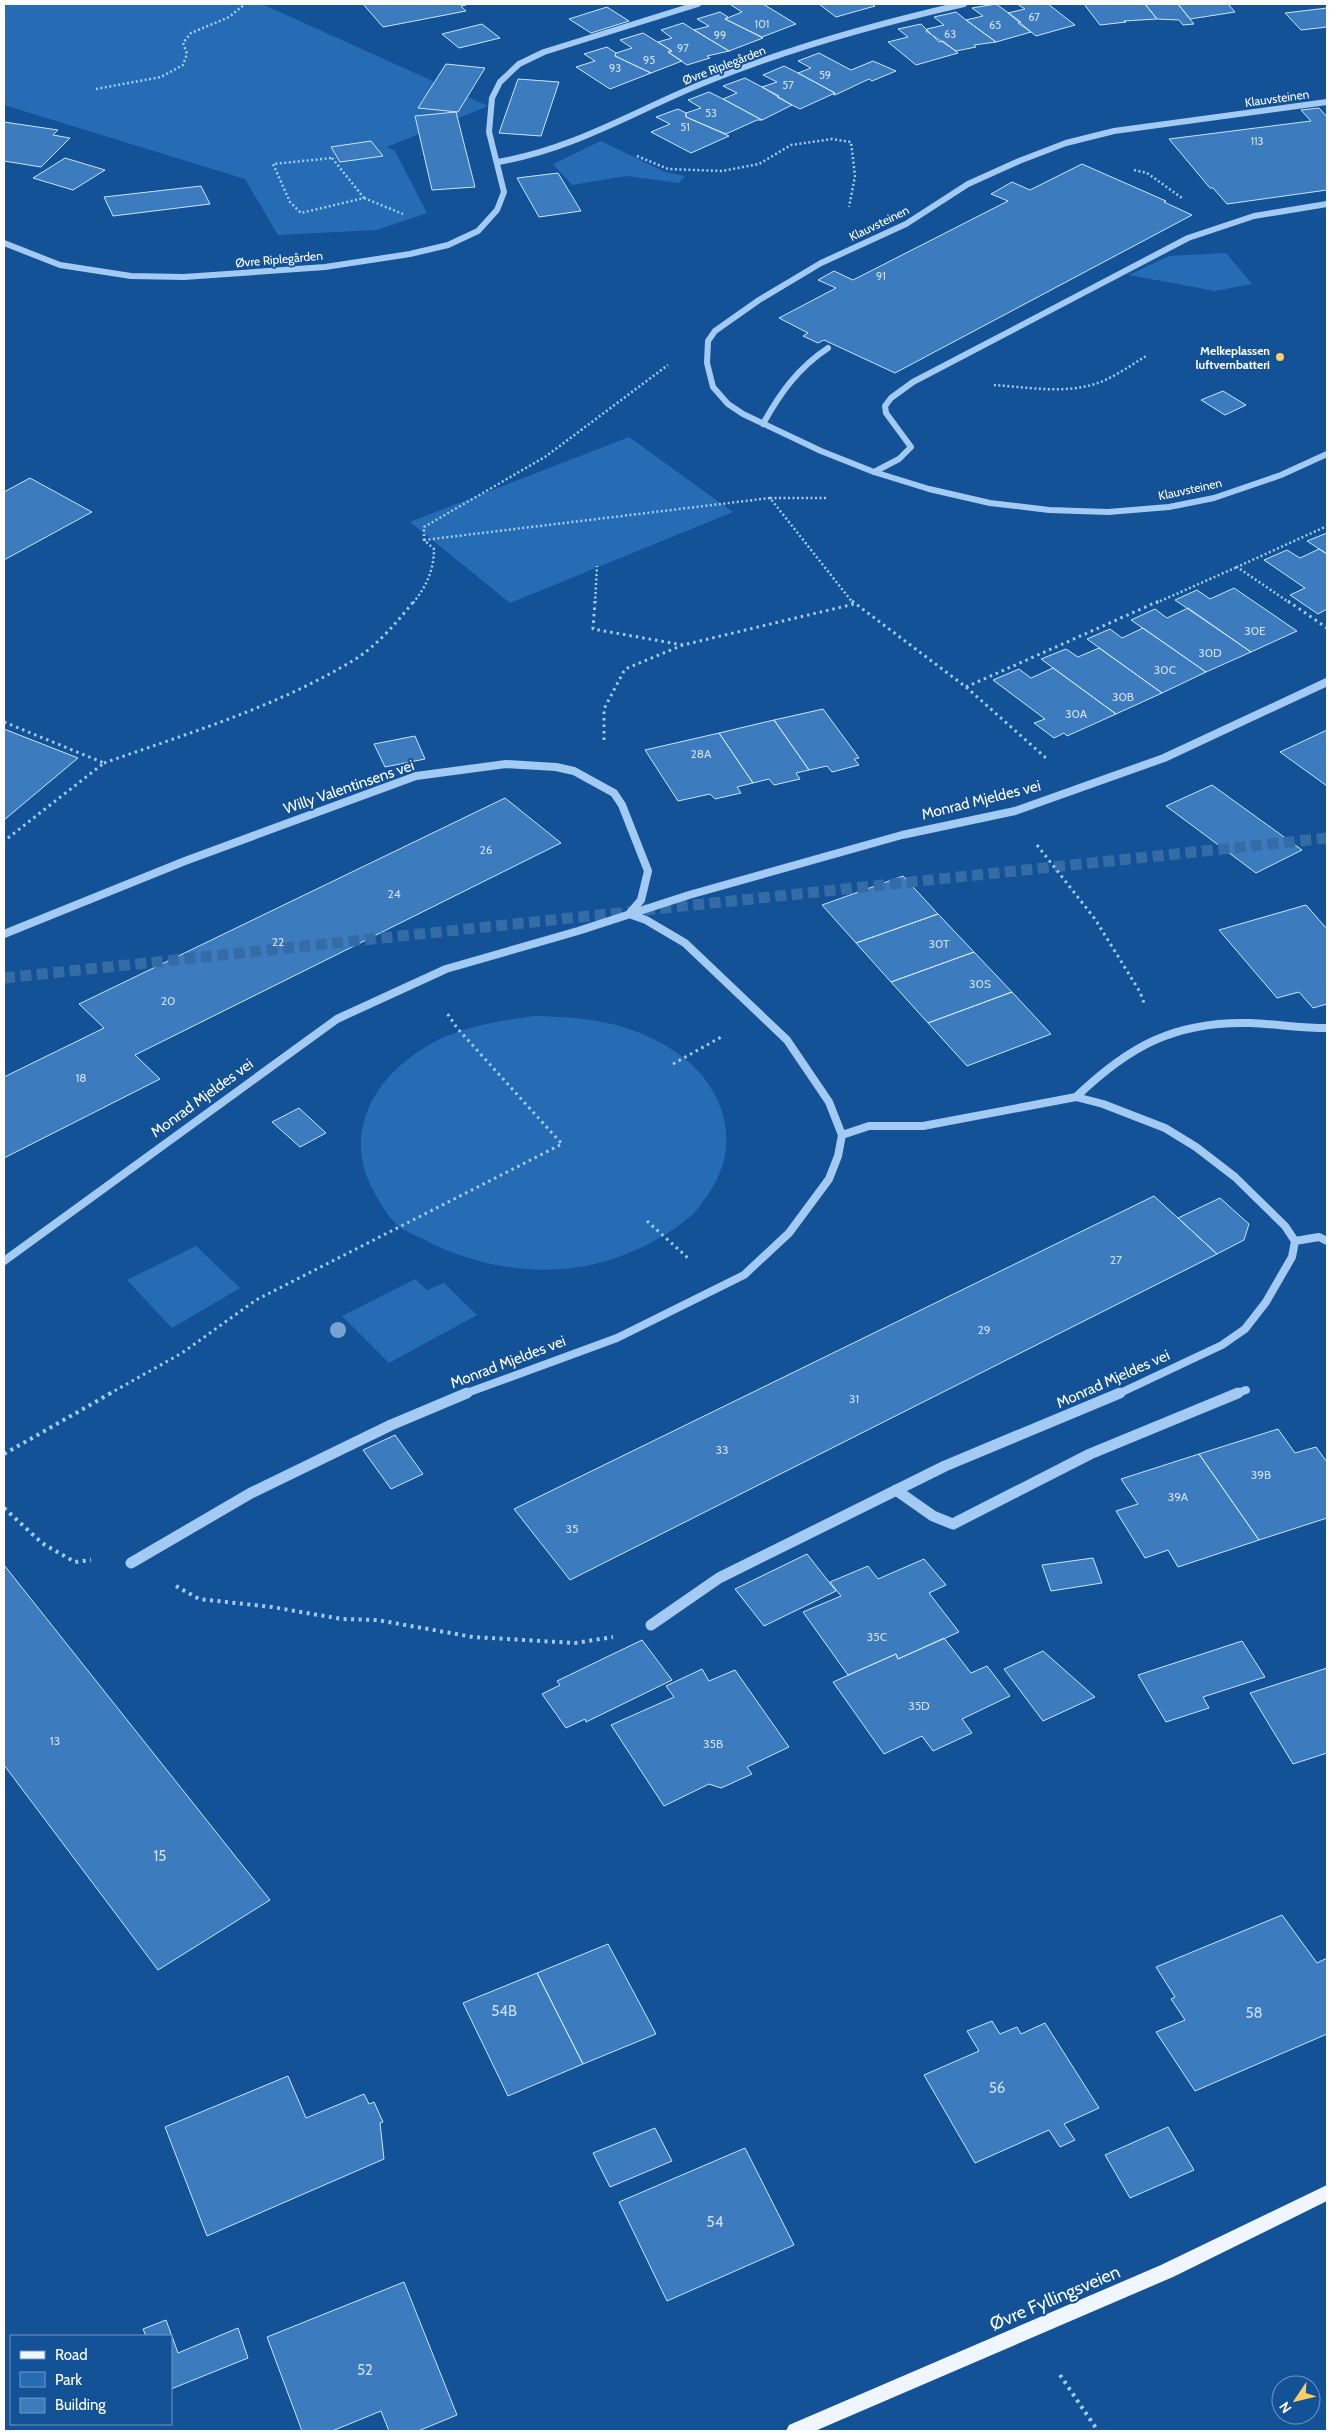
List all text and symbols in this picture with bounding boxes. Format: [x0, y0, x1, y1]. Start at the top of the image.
house number: 67 [1028, 10, 1040, 24]
house number: 101 [755, 17, 769, 31]
house number: 65 [989, 18, 1001, 32]
house number: 63 [944, 27, 956, 41]
house number: 99 [714, 28, 726, 42]
house number: 97 [677, 41, 689, 55]
street label: Øvre Riplegården [680, 42, 768, 88]
house number: 95 [643, 53, 655, 67]
house number: 93 [609, 61, 621, 75]
house number: 59 [819, 68, 831, 82]
house number: 57 [782, 78, 794, 92]
street label: Klauvsteinen [1244, 86, 1310, 110]
house number: 53 [705, 106, 717, 120]
house number: 51 [680, 120, 690, 134]
house number: 113 [1250, 134, 1264, 148]
street label: Klauvsteinen [847, 202, 912, 244]
street label: Øvre Riplegården [235, 248, 324, 270]
house number: 91 [876, 269, 886, 283]
place label: Melkeplassen luftvernbatteri [1195, 343, 1270, 372]
marker: Melkeplassen luftvernbatteri [1274, 351, 1286, 363]
street label: Klauvsteinen [1157, 475, 1224, 503]
house number: 30E [1244, 623, 1266, 638]
house number: 30D [1198, 645, 1222, 660]
house number: 30C [1154, 662, 1176, 677]
house number: 30B [1112, 689, 1134, 704]
house number: 30A [1065, 706, 1088, 721]
house number: 28A [691, 746, 712, 761]
street label: Willy Valentinsens vei [281, 756, 417, 818]
street label: Monrad Mjeldes vei [920, 776, 1042, 824]
house number: 26 [479, 842, 493, 857]
house number: 24 [387, 886, 401, 901]
house number: 22 [272, 934, 284, 949]
house number: 30T [928, 936, 950, 951]
house number: 30S [969, 976, 991, 991]
house number: 20 [161, 993, 175, 1008]
street label: Monrad Mjeldes vei [147, 1055, 257, 1141]
house number: 18 [75, 1070, 87, 1085]
house number: 27 [1110, 1252, 1122, 1267]
house number: 29 [977, 1322, 991, 1337]
street label: Monrad Mjeldes vei [448, 1332, 568, 1392]
street label: Monrad Mjeldes vei [1054, 1346, 1172, 1412]
house number: 31 [849, 1391, 859, 1406]
house number: 33 [716, 1442, 728, 1457]
house number: 39B [1251, 1467, 1271, 1482]
house number: 39A [1168, 1489, 1189, 1504]
house number: 35 [566, 1521, 578, 1536]
house number: 35C [867, 1629, 887, 1644]
house number: 35D [908, 1698, 930, 1713]
house number: 13 [50, 1733, 60, 1748]
house number: 35B [703, 1736, 723, 1751]
house number: 15 [153, 1847, 167, 1865]
house number: 54B [491, 2002, 517, 2020]
house number: 58 [1245, 2004, 1263, 2022]
house number: 56 [989, 2079, 1005, 2097]
house number: 54 [707, 2213, 724, 2231]
street label: Øvre Fyllingsveien [986, 2261, 1124, 2335]
legend [10, 2335, 172, 2425]
text: Road [55, 2346, 88, 2364]
house number: 52 [357, 2361, 373, 2379]
text: Park [55, 2371, 82, 2389]
north arrow [1271, 2375, 1321, 2425]
text: Building [55, 2396, 106, 2414]
text: N [1275, 2398, 1296, 2417]

